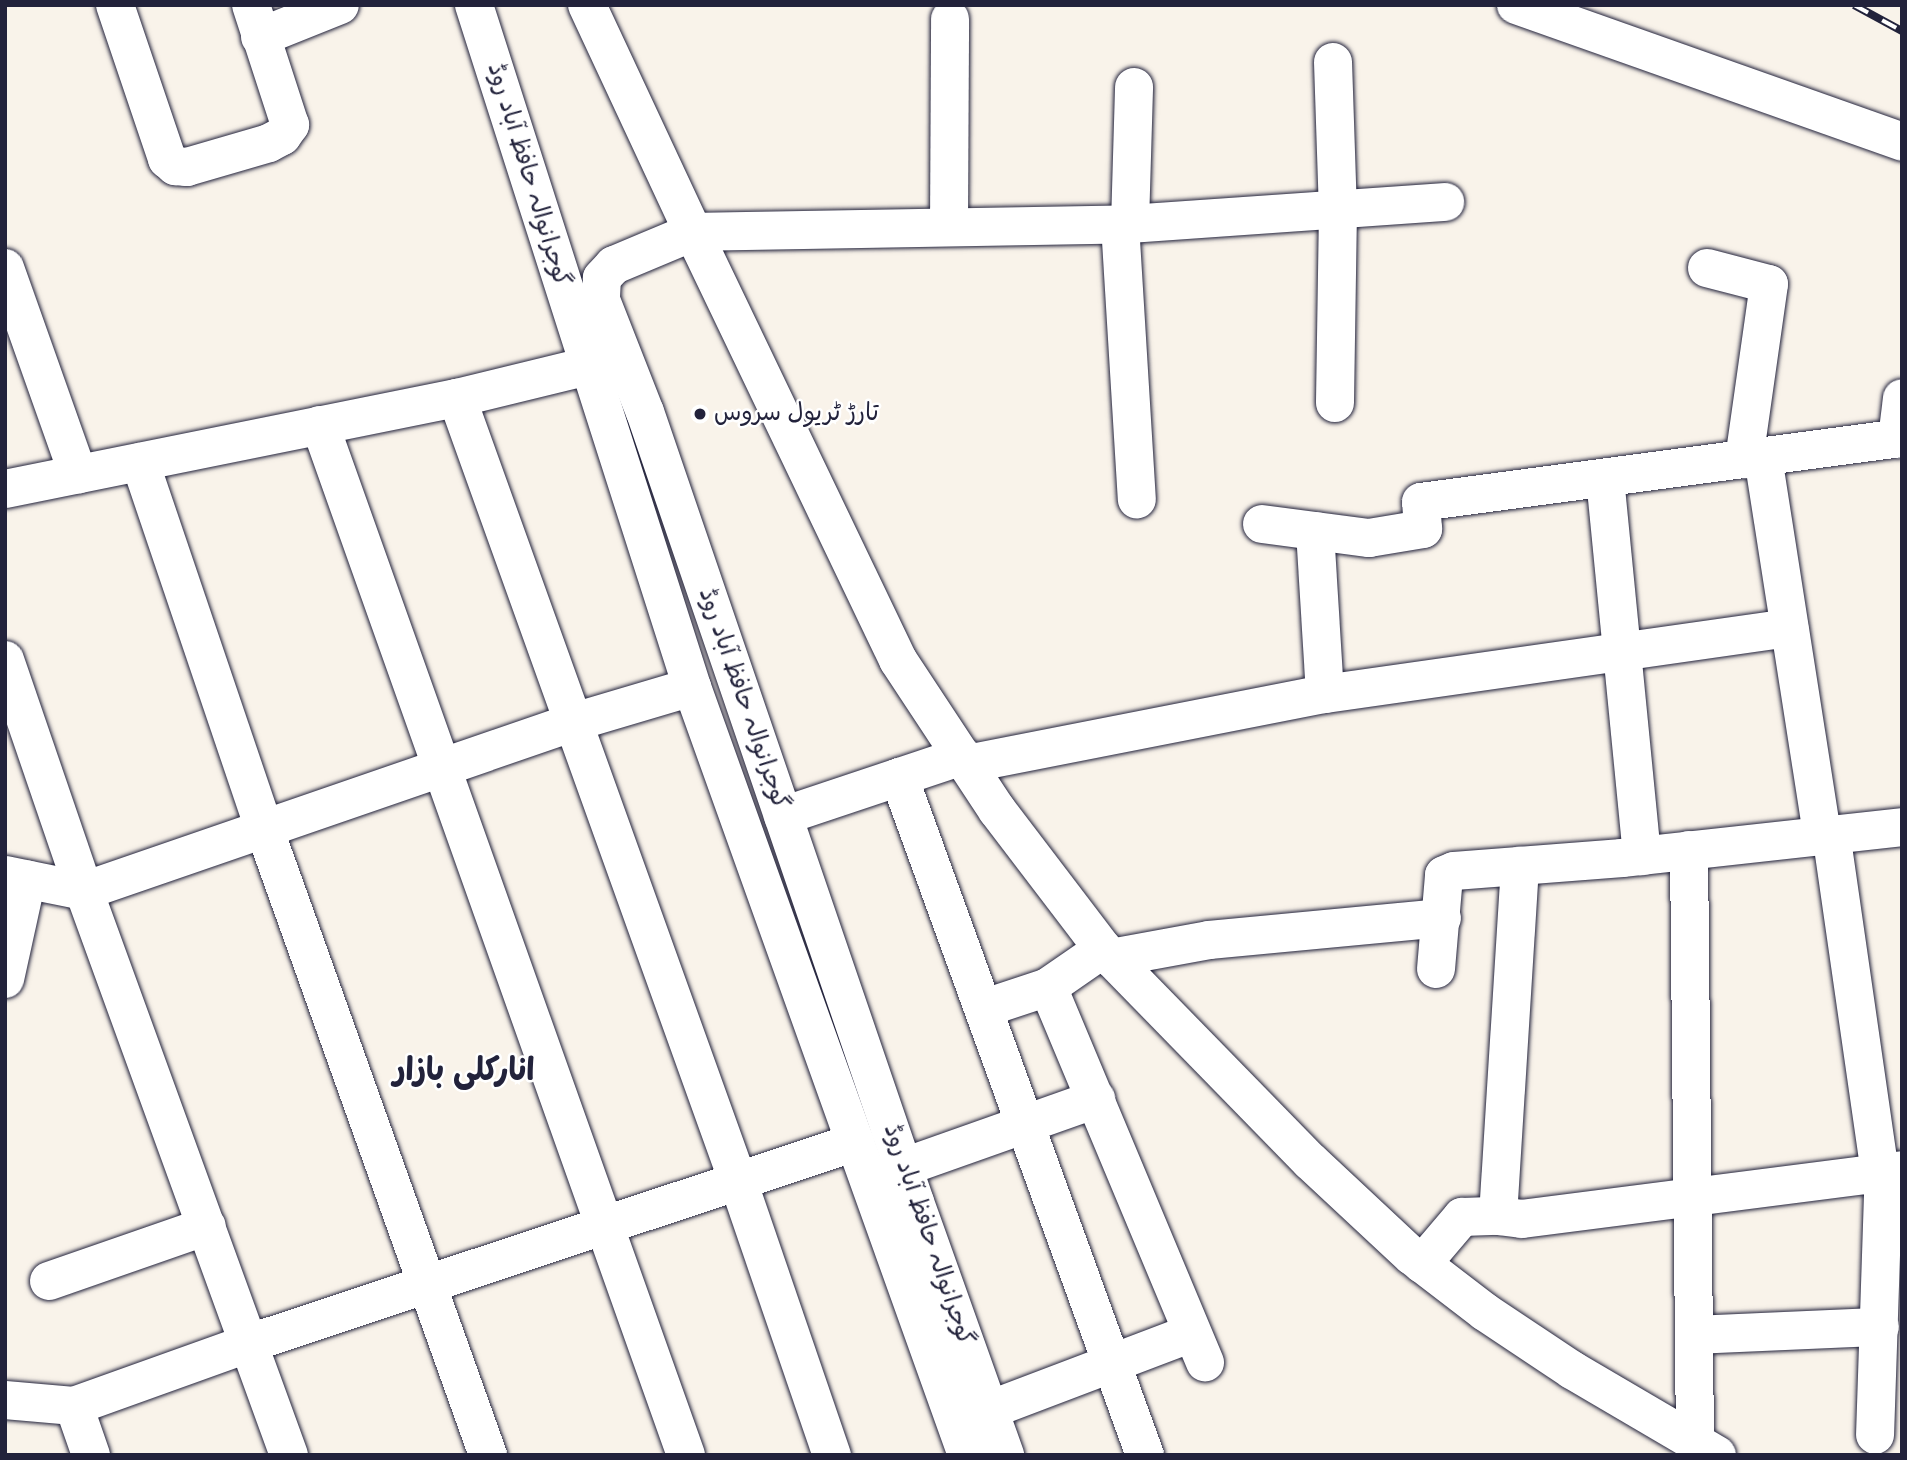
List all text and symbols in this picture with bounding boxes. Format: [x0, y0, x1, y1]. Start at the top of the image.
street label: گوجرانوالہ حافظ آباد روڈ [480, 60, 576, 290]
place label: تارڑ ٹریول سروس [714, 400, 879, 428]
marker: تارڑ ٹریول سروس [692, 406, 708, 422]
street label: گوجرانوالہ حافظ آباد روڈ [692, 585, 794, 813]
district label: انارکلی بازار [393, 1052, 535, 1090]
street label: گوجرانوالہ حافظ آباد روڈ [877, 1121, 979, 1349]

